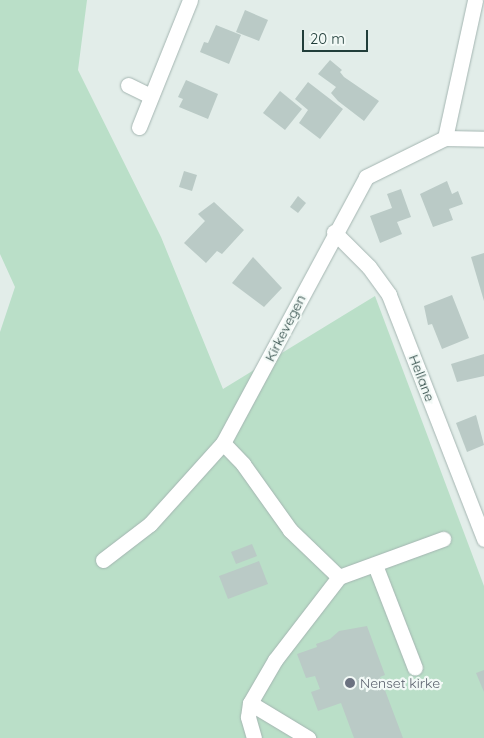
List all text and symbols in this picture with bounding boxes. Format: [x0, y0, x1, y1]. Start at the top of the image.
scale bar [304, 20, 370, 52]
text: 20 m [310, 29, 345, 48]
street label: Kirkevegen [261, 292, 309, 364]
street label: Hellane [405, 352, 439, 404]
place label: Nenset kirke [360, 675, 440, 691]
marker: Nenset kirke [344, 677, 356, 689]

